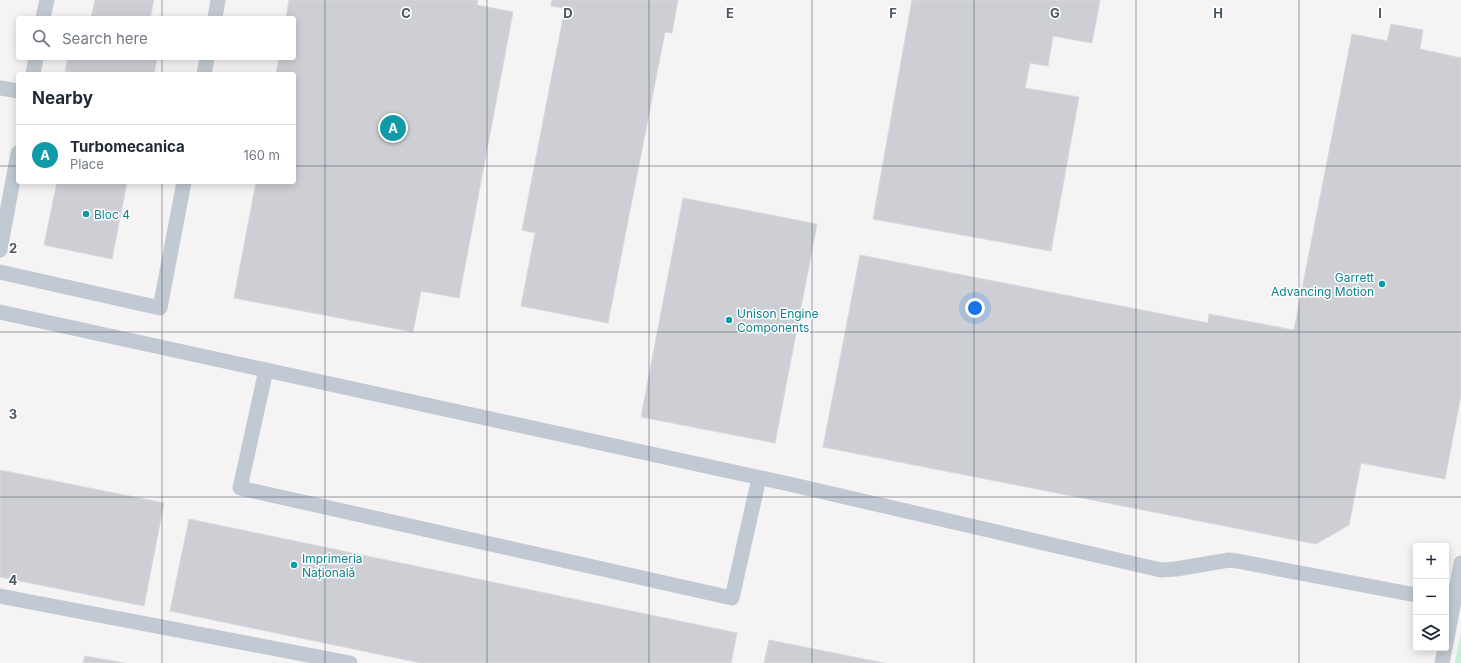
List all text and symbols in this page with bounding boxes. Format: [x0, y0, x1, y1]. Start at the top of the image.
text: C [401, 5, 411, 21]
text: D [563, 5, 573, 21]
text: E [726, 5, 734, 21]
text: F [889, 5, 897, 21]
text: G [1050, 5, 1060, 21]
text: H [1213, 5, 1223, 21]
text: I [1378, 5, 1382, 21]
search box [16, 16, 296, 60]
icon: search [30, 27, 52, 49]
text: Search here [62, 29, 148, 48]
text: Nearby [32, 88, 93, 108]
pin: A [380, 113, 406, 143]
text: Turbomecanica [70, 137, 185, 156]
text: A [40, 147, 50, 163]
text: 160 m [243, 147, 280, 163]
text: Place [70, 156, 104, 172]
place label: Bloc 4 [94, 207, 130, 222]
marker: Bloc 4 [81, 209, 91, 219]
text: 2 [9, 240, 17, 256]
place label: Garrett Advancing Motion [1271, 270, 1374, 299]
marker: Garrett Advancing Motion [1377, 279, 1387, 289]
your location [965, 298, 985, 318]
place label: Unison Engine Components [737, 306, 819, 335]
marker: Unison Engine Components [724, 315, 734, 325]
text: 3 [9, 406, 17, 422]
map controls [1413, 543, 1449, 651]
button: + [1413, 543, 1449, 579]
place label: Imprimeria Națională [302, 551, 363, 580]
marker: Imprimeria Națională [289, 560, 299, 570]
text: 4 [9, 572, 18, 588]
button: − [1413, 579, 1449, 615]
button: layers [1413, 615, 1449, 651]

